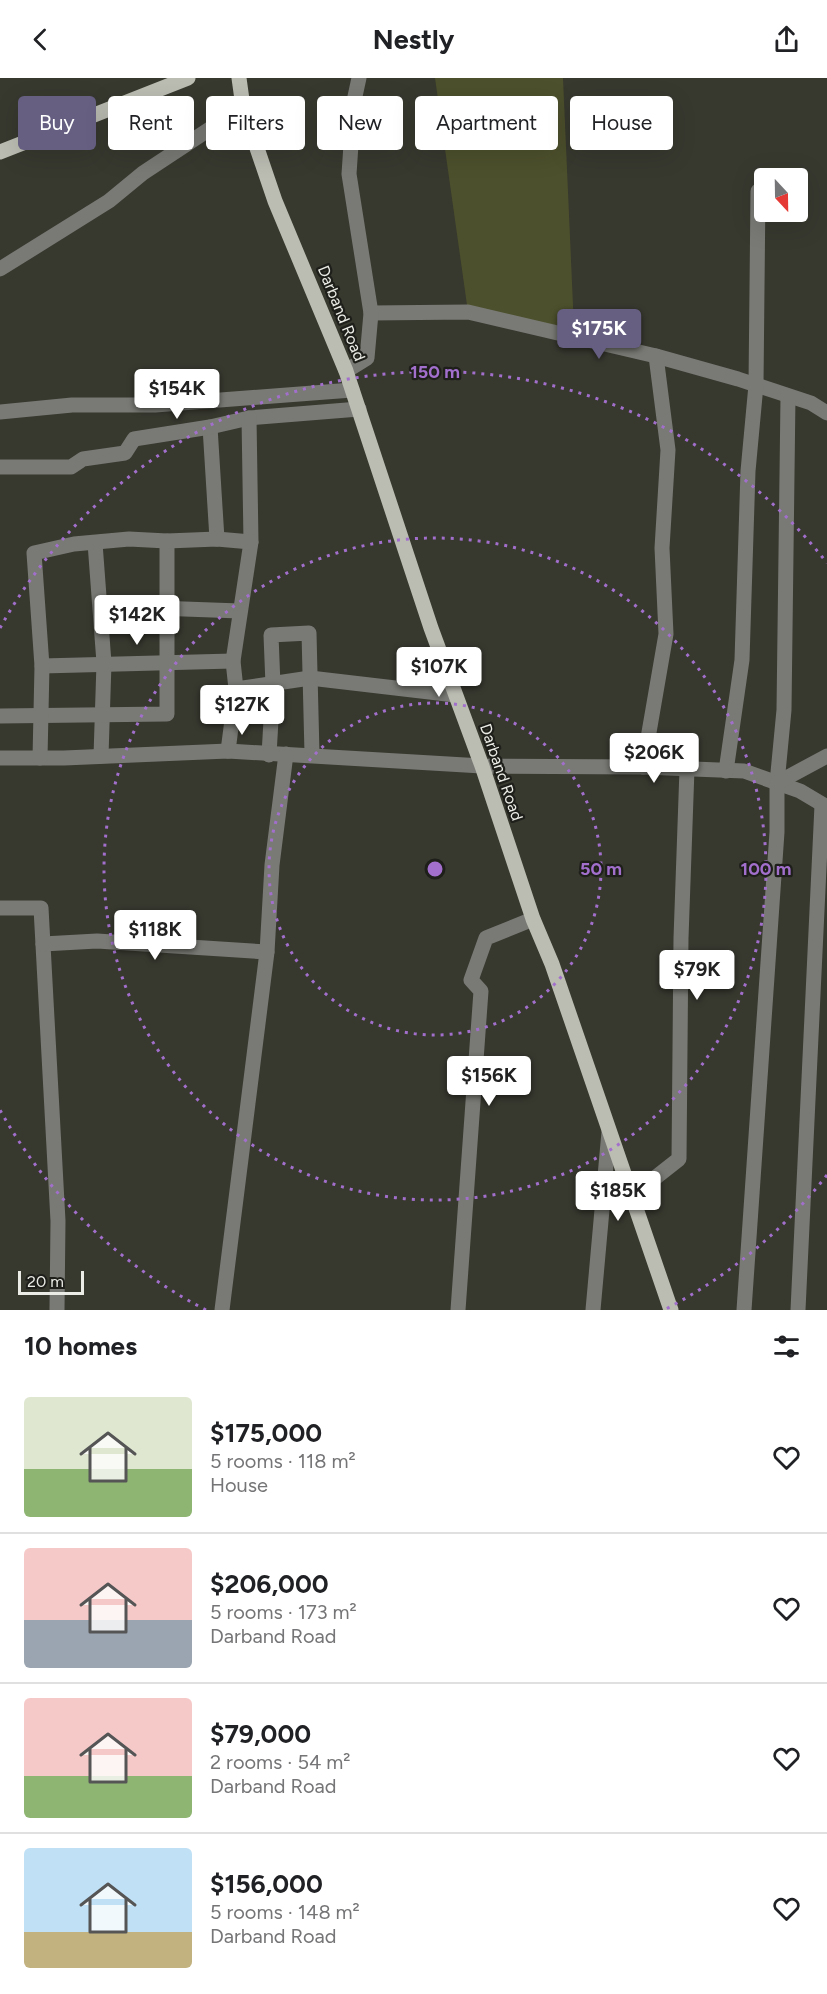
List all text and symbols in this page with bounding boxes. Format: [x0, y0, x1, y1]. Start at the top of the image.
icon: back [24, 23, 57, 56]
text: Nestly [373, 23, 454, 56]
icon: share [770, 23, 803, 56]
chip: Buy [18, 96, 96, 150]
chip: Rent [108, 96, 194, 150]
chip: Filters [206, 96, 305, 150]
chip: New [317, 96, 403, 150]
chip: Apartment [415, 96, 558, 150]
chip: House [570, 96, 673, 150]
north arrow [754, 168, 808, 222]
map controls [754, 168, 808, 222]
street label: Darband Road [314, 263, 369, 364]
pin: $175K [557, 309, 641, 360]
text: $175K [571, 316, 627, 340]
text: 150 m [410, 361, 460, 383]
pin: $154K [135, 369, 219, 420]
text: $154K [148, 376, 206, 400]
pin: $142K [95, 595, 179, 646]
text: $142K [108, 602, 166, 626]
pin: $107K [397, 647, 481, 698]
text: $107K [411, 654, 467, 678]
pin: $127K [200, 685, 284, 736]
text: $127K [214, 692, 270, 716]
street label: Darband Road [476, 721, 527, 823]
pin: $206K [612, 733, 696, 784]
text: $206K [624, 740, 684, 764]
text: 50 m [580, 858, 622, 880]
text: 100 m [741, 858, 791, 880]
centre of rings [425, 859, 445, 879]
pin: $118K [113, 910, 197, 961]
text: $118K [128, 917, 182, 941]
pin: $79K [661, 950, 733, 1001]
text: $79K [673, 957, 721, 981]
pin: $156K [447, 1056, 531, 1107]
text: $156K [461, 1063, 517, 1087]
pin: $185K [576, 1171, 660, 1222]
text: $185K [590, 1178, 646, 1202]
scale bar [18, 1268, 84, 1296]
text: 20 m [27, 1272, 64, 1291]
text: 10 homes [24, 1330, 137, 1362]
icon: filters [770, 1330, 803, 1363]
text: $175,000 [210, 1417, 322, 1449]
icon: home [72, 1421, 144, 1493]
icon: heart [770, 1441, 803, 1474]
text: 5 rooms · 118 m² [210, 1449, 356, 1473]
text: House [210, 1473, 268, 1497]
text: $206,000 [210, 1568, 329, 1600]
icon: home [72, 1572, 144, 1644]
icon: heart [770, 1592, 803, 1625]
text: 5 rooms · 173 m² [210, 1600, 357, 1624]
text: Darband Road [210, 1624, 337, 1648]
text: $79,000 [210, 1718, 311, 1750]
icon: home [72, 1722, 144, 1794]
icon: heart [770, 1742, 803, 1775]
text: 2 rooms · 54 m² [210, 1750, 350, 1774]
text: Darband Road [210, 1774, 337, 1798]
text: $156,000 [210, 1868, 323, 1900]
icon: home [72, 1872, 144, 1944]
icon: heart [770, 1892, 803, 1925]
text: 5 rooms · 148 m² [210, 1900, 360, 1924]
text: Darband Road [210, 1924, 337, 1948]

